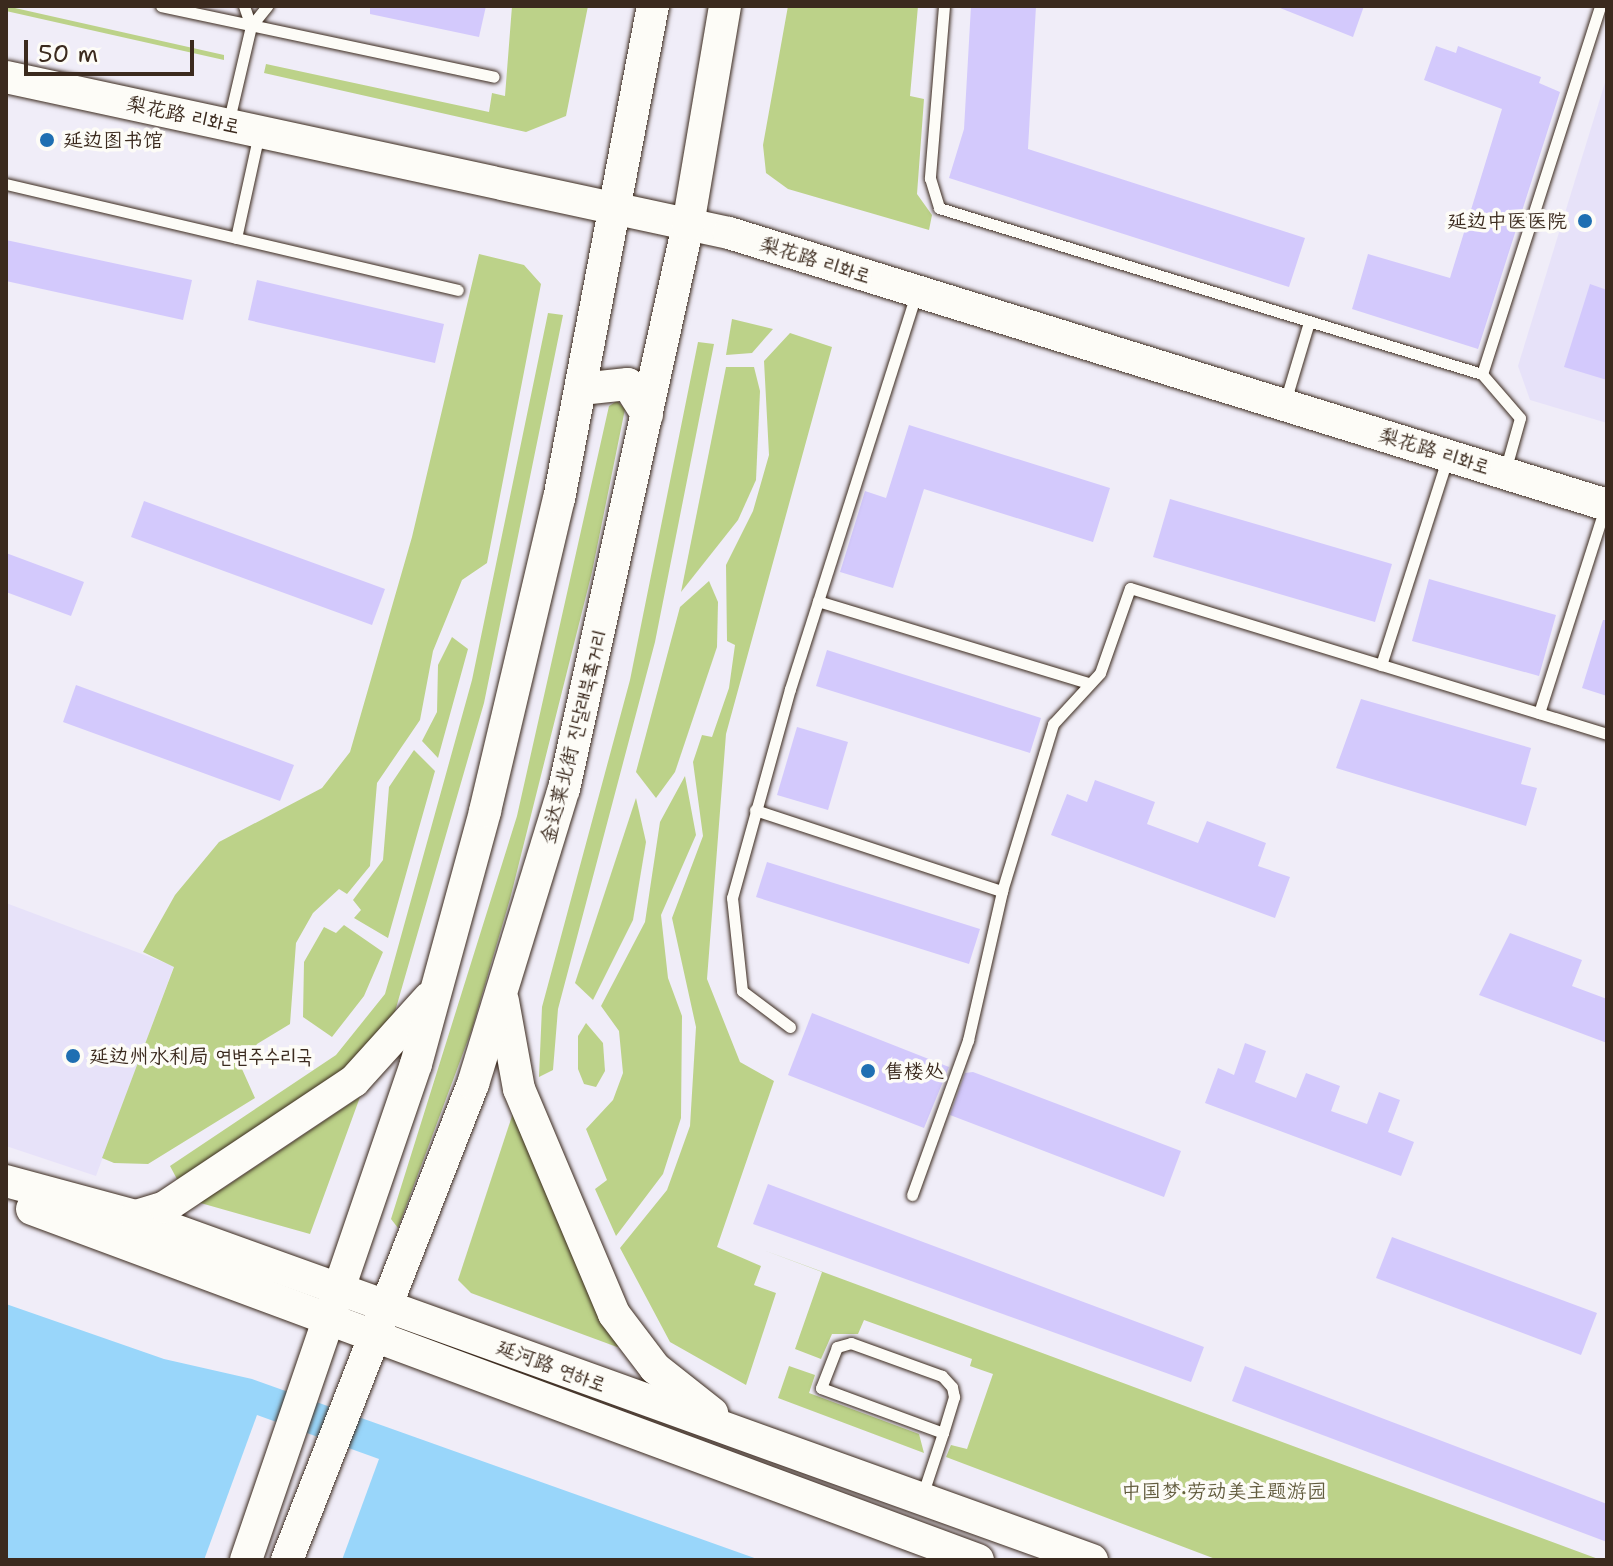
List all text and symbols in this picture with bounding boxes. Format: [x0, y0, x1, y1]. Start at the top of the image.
scale bar [28, 24, 198, 74]
text: 50 m [38, 38, 98, 70]
street label: 梨花路 리화로 [124, 91, 242, 139]
place label: 延边图书馆 [63, 128, 163, 152]
marker: 延边图书馆 [38, 131, 56, 149]
place label: 延边中医医院 [1447, 209, 1567, 233]
marker: 延边中医医院 [1574, 210, 1596, 232]
street label: 梨花路 리화로 [756, 232, 874, 288]
street label: 梨花路 리화로 [1375, 423, 1493, 479]
street label: 金达莱北街 진달래북쪽거리 [536, 628, 612, 846]
place label: 延边州水利局 연변주수리국 [89, 1044, 312, 1068]
marker: 延边州水利局 연변주수리국 [64, 1047, 82, 1065]
place label: 售楼处 [884, 1059, 944, 1083]
marker: 售楼处 [859, 1062, 877, 1080]
street label: 延河路 연하로 [493, 1335, 609, 1397]
park label: 中国梦·劳动美主题游园 [1121, 1479, 1327, 1503]

